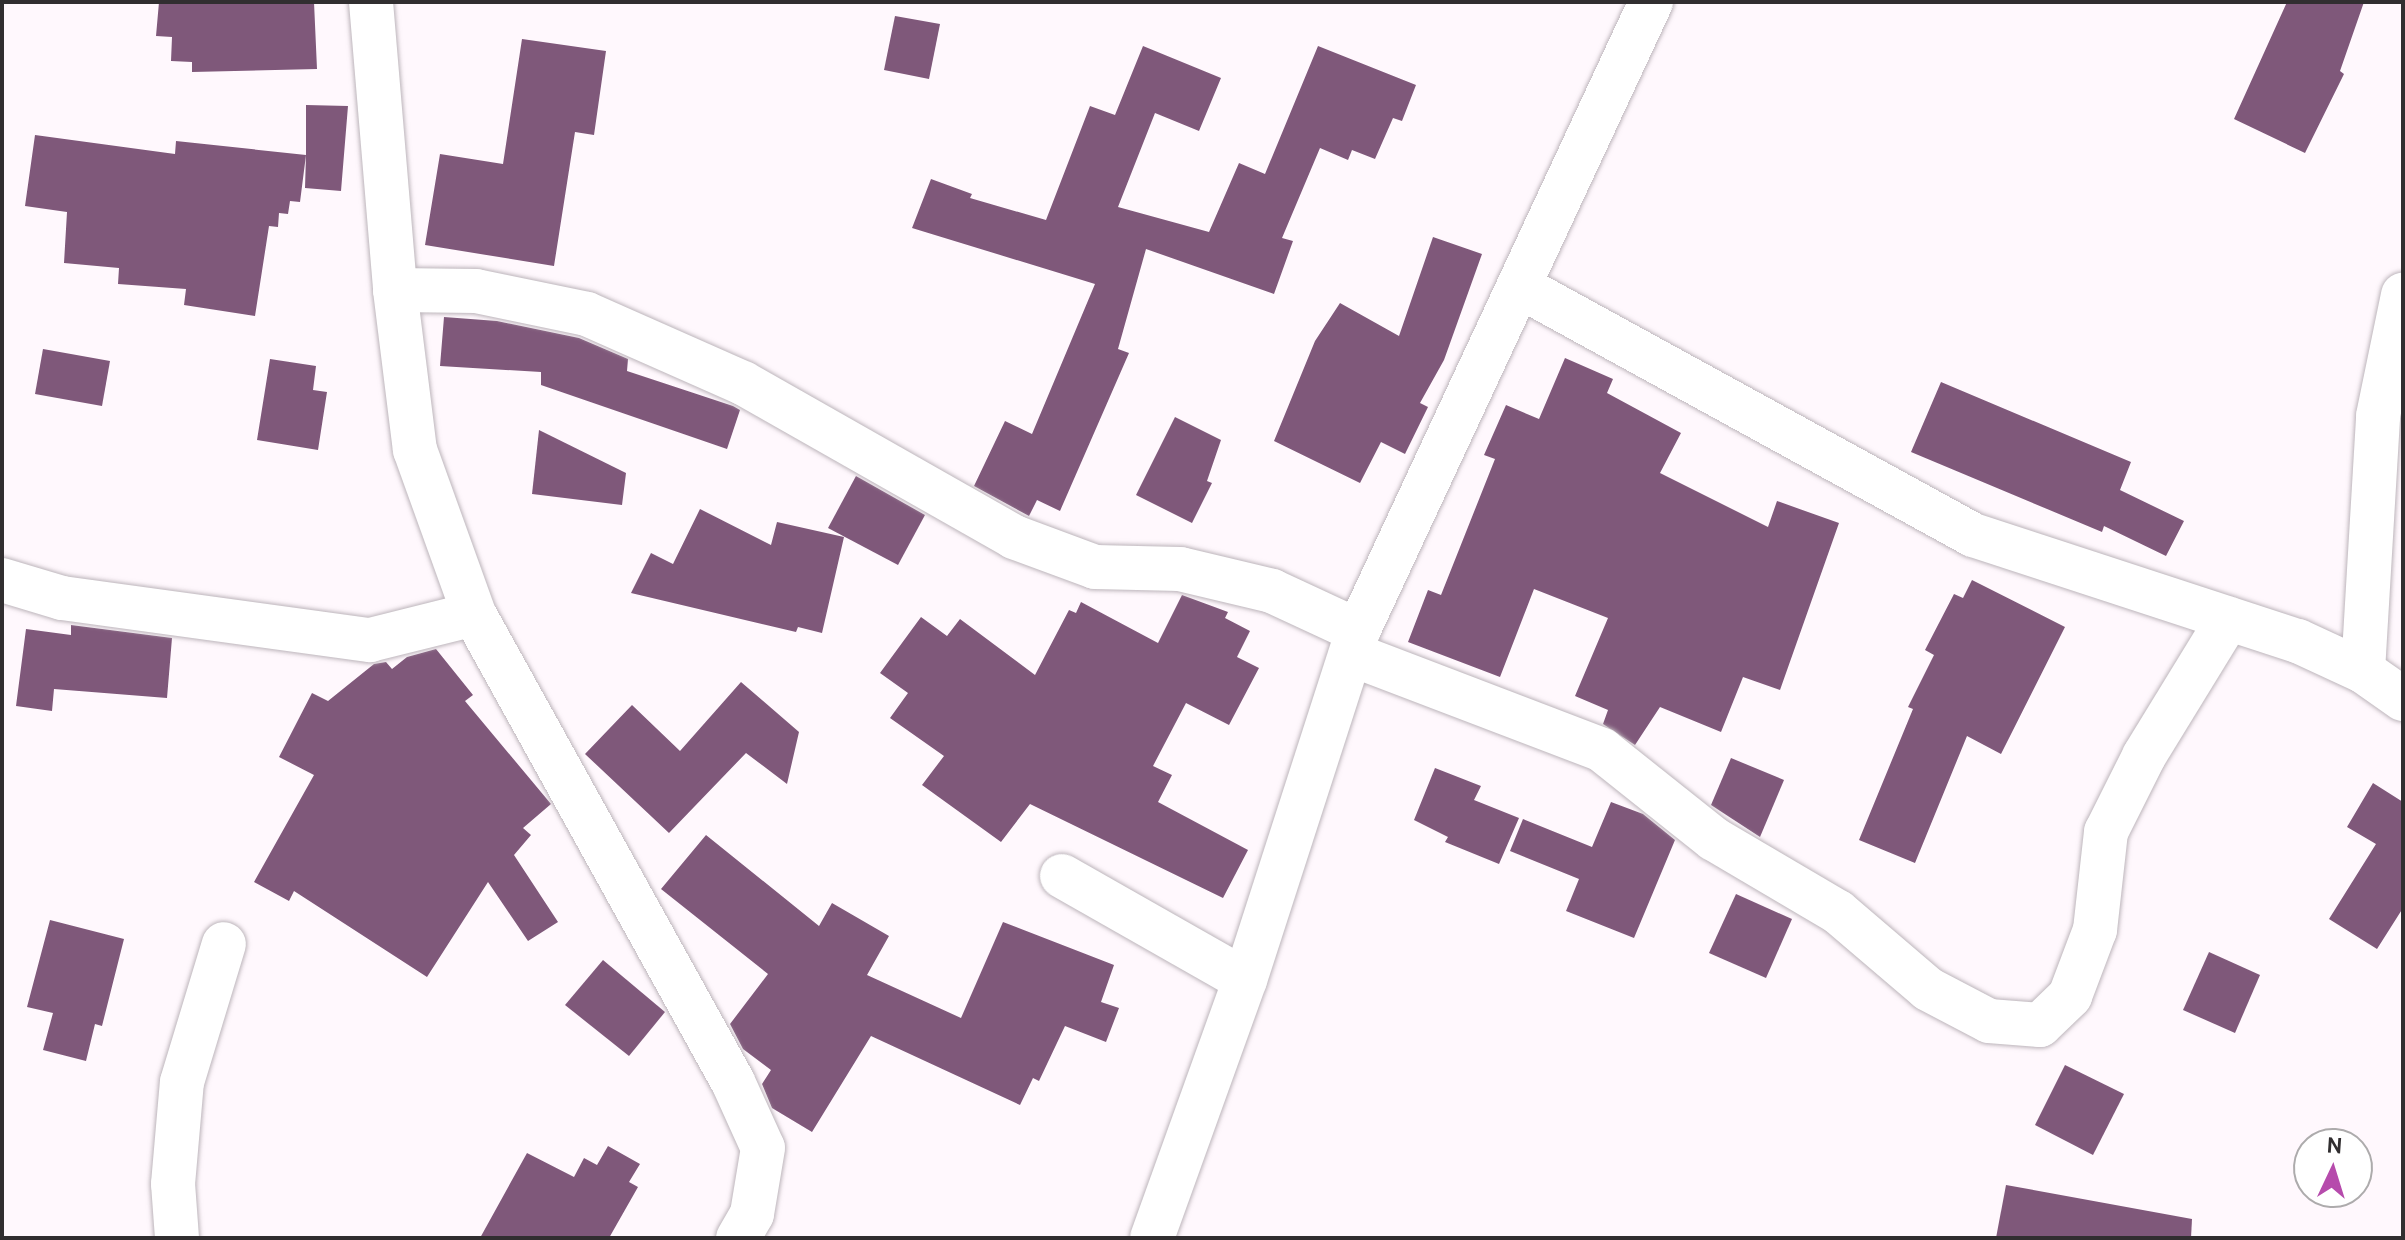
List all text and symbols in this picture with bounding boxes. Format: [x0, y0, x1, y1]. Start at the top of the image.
north arrow [2293, 1128, 2373, 1208]
text: N [2326, 1132, 2343, 1160]

